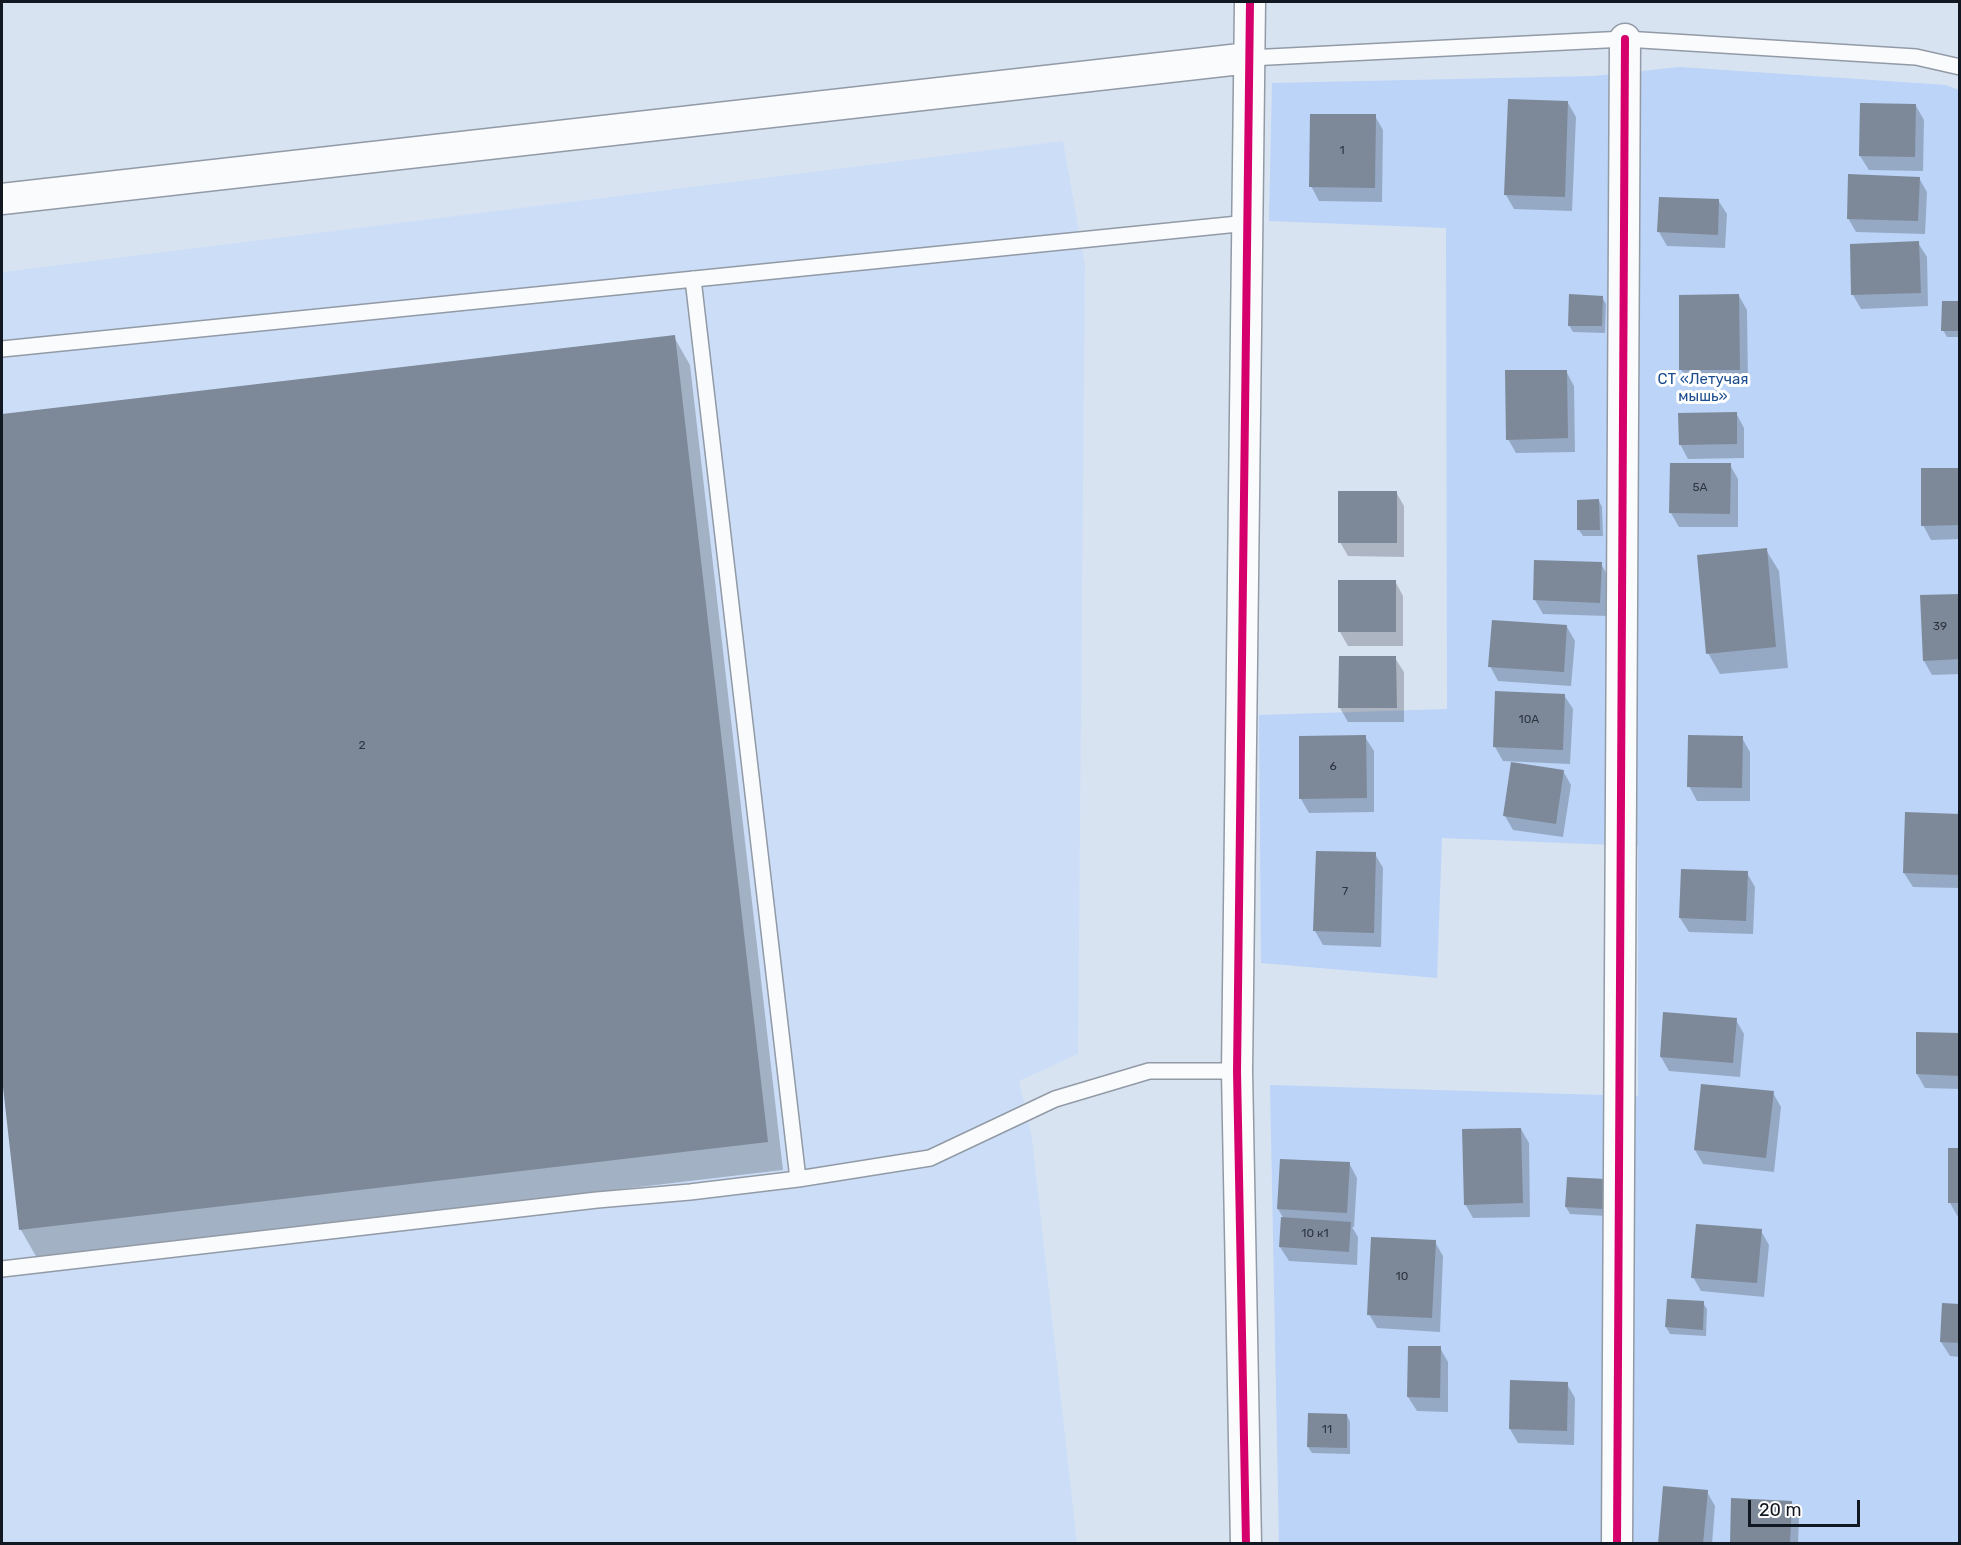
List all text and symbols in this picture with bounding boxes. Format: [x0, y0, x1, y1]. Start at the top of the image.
house number: 1 [1339, 144, 1345, 158]
park label: СТ «Летучая мышь» [1657, 371, 1749, 406]
house number: 5А [1692, 481, 1708, 495]
house number: 39 [1933, 620, 1947, 634]
house number: 10А [1519, 713, 1539, 727]
house number: 2 [358, 739, 366, 753]
house number: 6 [1329, 760, 1337, 774]
house number: 7 [1342, 885, 1348, 899]
house number: 10 к1 [1301, 1227, 1329, 1241]
house number: 10 [1396, 1270, 1408, 1284]
house number: 11 [1322, 1423, 1332, 1437]
scale bar [1751, 1488, 1864, 1526]
text: 20 m [1759, 1499, 1801, 1521]

